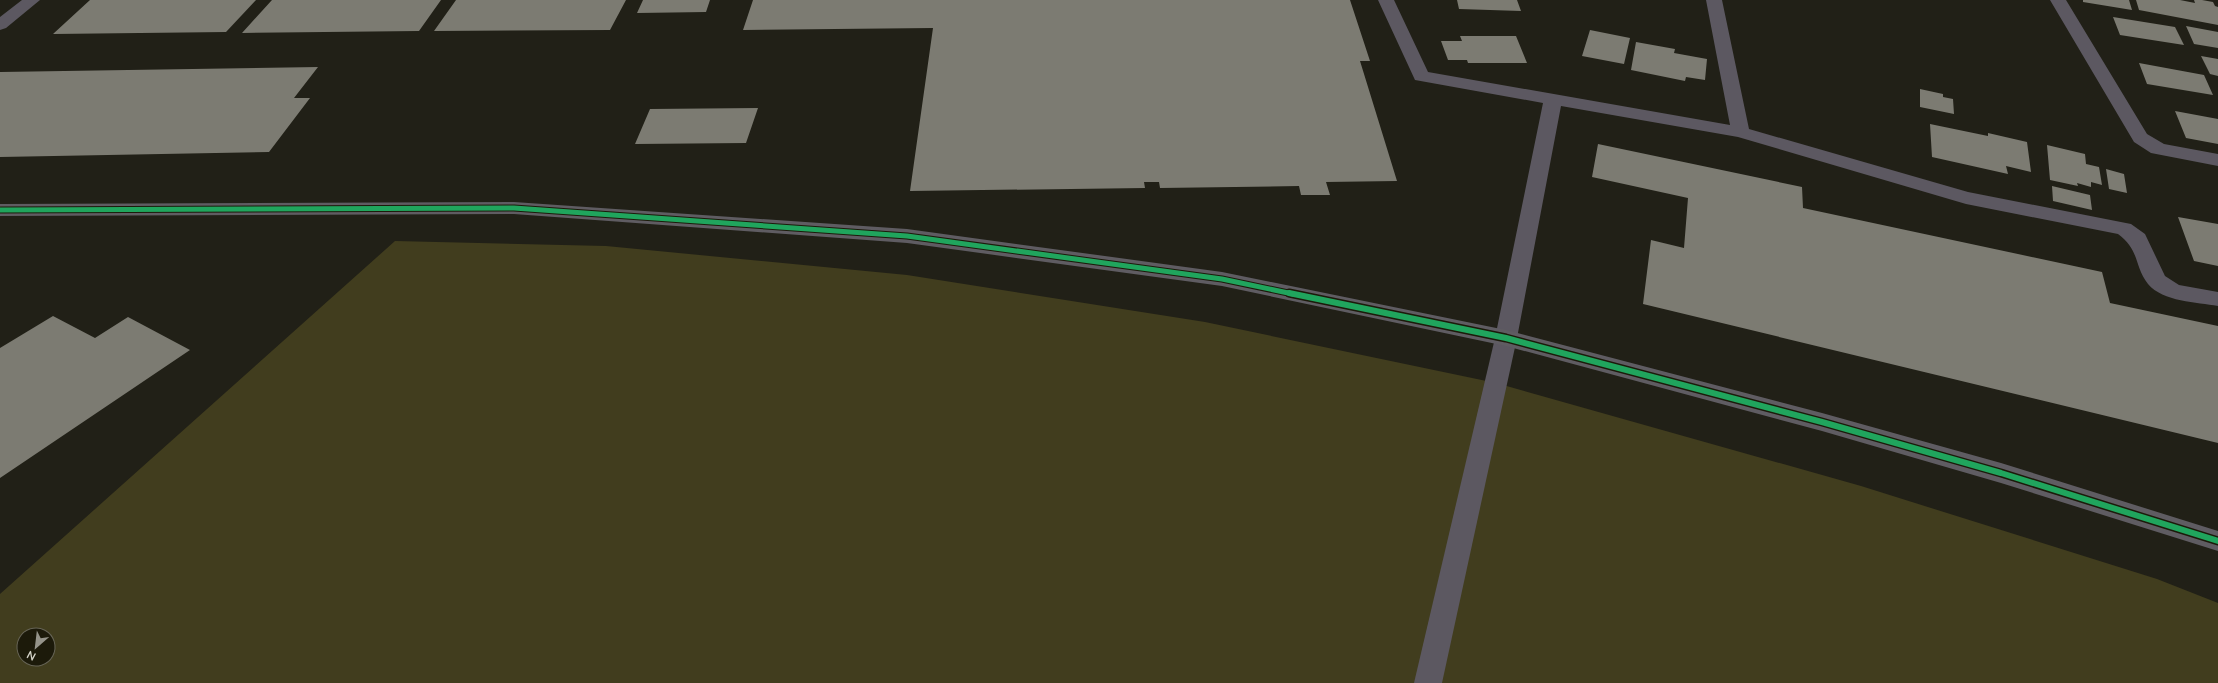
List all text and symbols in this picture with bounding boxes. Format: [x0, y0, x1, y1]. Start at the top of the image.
north arrow [16, 627, 56, 667]
text: N [24, 648, 38, 664]

